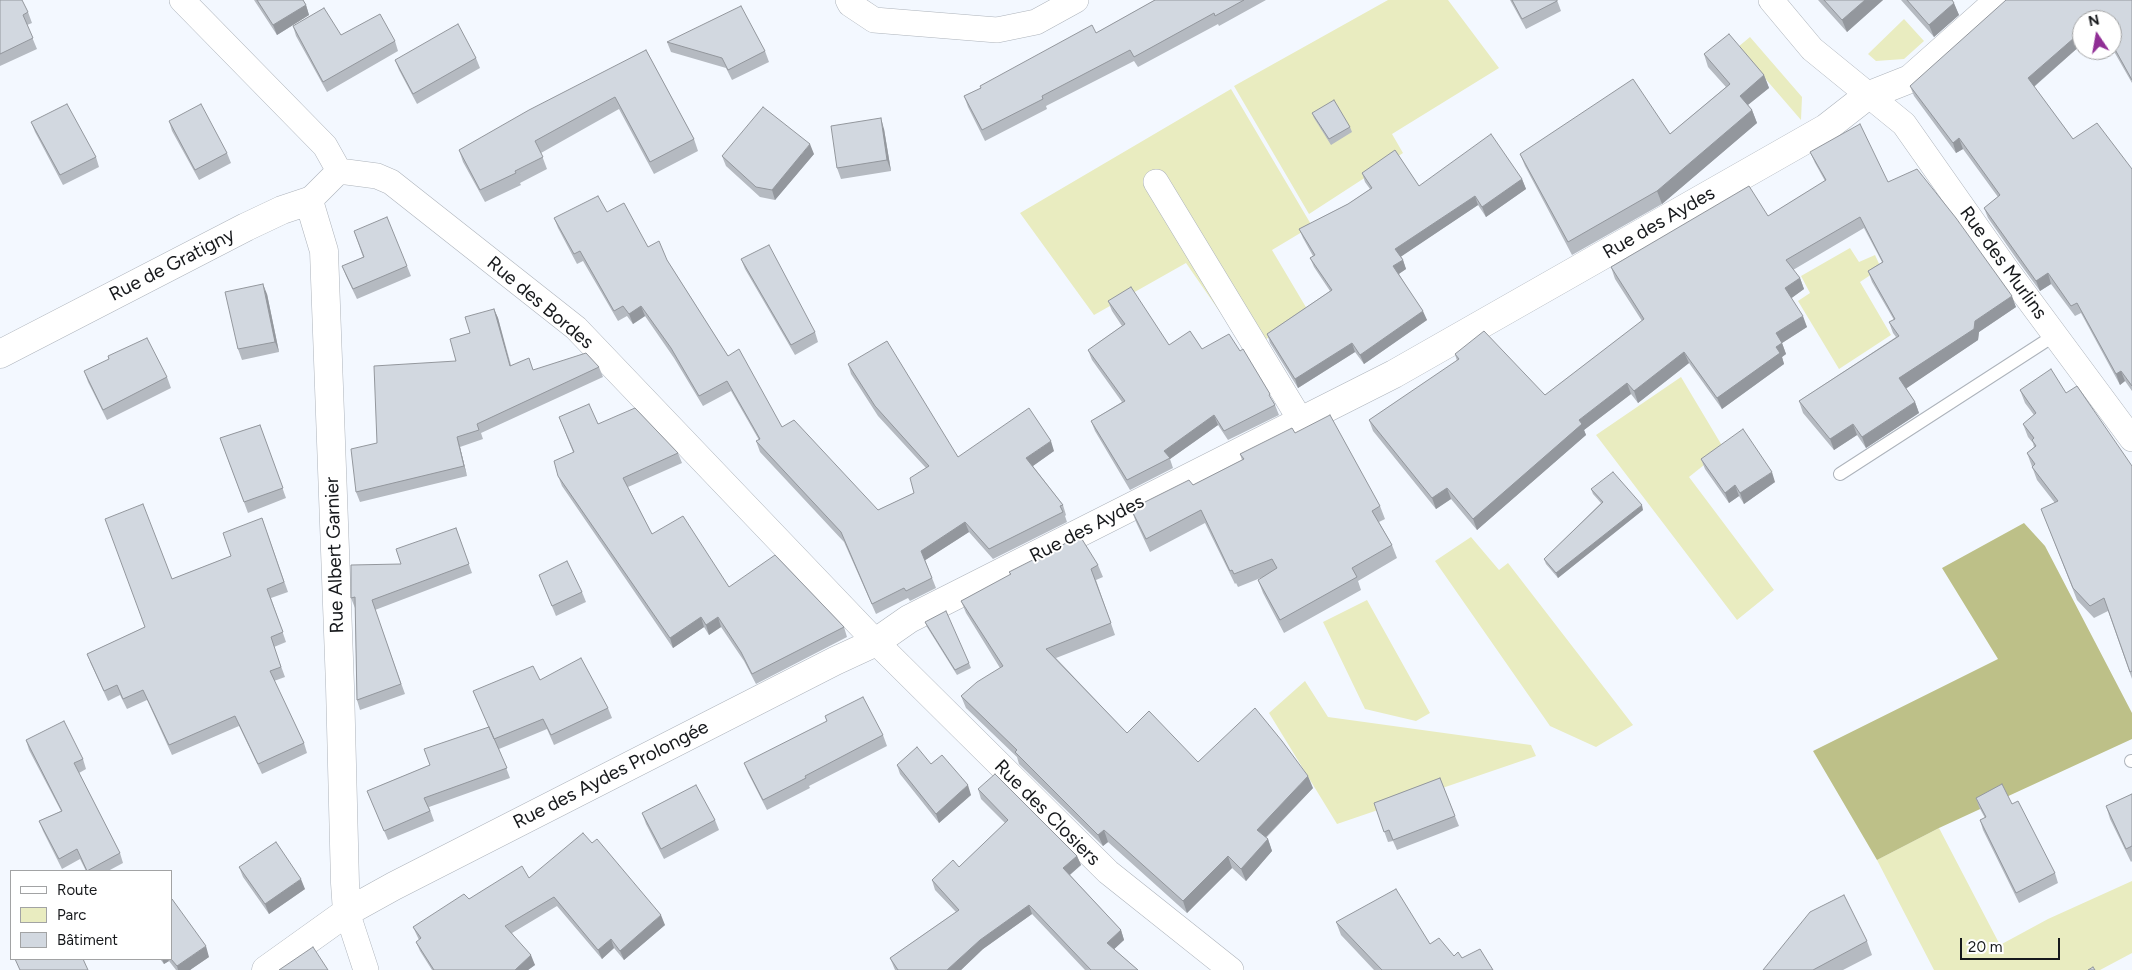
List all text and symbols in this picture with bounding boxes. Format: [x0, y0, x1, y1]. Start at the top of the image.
north arrow [2072, 10, 2122, 60]
text: N [2087, 11, 2101, 30]
street label: Rue des Aydes [1599, 182, 1719, 264]
street label: Rue des Murlins [1954, 202, 2052, 324]
street label: Rue de Gratigny [106, 224, 238, 306]
street label: Rue des Bordes [482, 252, 598, 354]
street label: Rue Albert Garnier [321, 476, 349, 634]
street label: Rue des Aydes [1026, 490, 1148, 568]
street label: Rue des Aydes Prolongée [510, 716, 712, 834]
street label: Rue des Closiers [989, 755, 1105, 871]
legend [10, 870, 172, 960]
text: Route [57, 881, 97, 899]
text: Parc [57, 906, 86, 924]
scale bar [1962, 928, 2062, 960]
text: Bâtiment [57, 931, 118, 949]
text: 20 m [1968, 938, 2002, 956]

